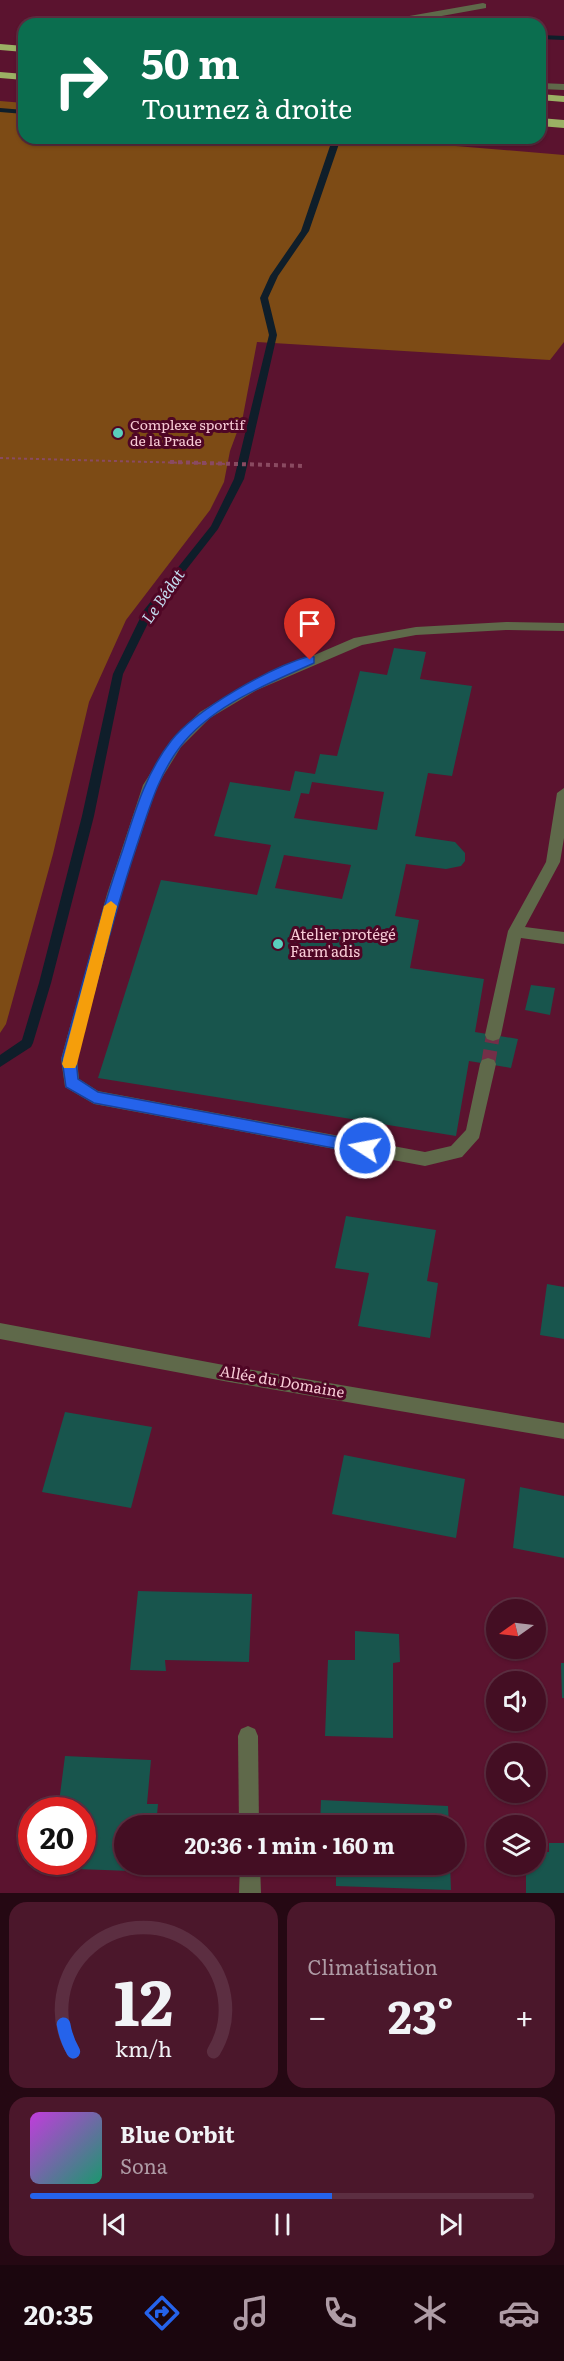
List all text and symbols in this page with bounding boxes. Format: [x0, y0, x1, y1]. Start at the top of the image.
text: 50 m [141, 30, 240, 92]
icon: right [42, 42, 120, 120]
text: Tournez à droite [141, 87, 352, 127]
place label: Complexe sportif de la Prade [130, 414, 246, 450]
marker: Complexe sportif de la Prade [111, 426, 125, 440]
water label: Le Bédat [135, 563, 190, 628]
pin [284, 598, 335, 660]
icon: arrive [293, 607, 326, 640]
place label: Atelier protégé Farm'adis [290, 922, 396, 962]
marker: Atelier protégé Farm'adis [271, 937, 285, 951]
position arrow [333, 1116, 397, 1180]
street label: Allée du Domaine [218, 1358, 347, 1403]
north arrow [486, 1599, 546, 1659]
map controls [486, 1599, 546, 1875]
button: sound [486, 1671, 546, 1731]
button: search [486, 1743, 546, 1803]
speed limit sign: 20 [18, 1797, 96, 1875]
button: layers [486, 1815, 546, 1875]
text: 20:36 · 1 min · 160 m [184, 1828, 395, 1861]
text: Climatisation [308, 1951, 438, 1981]
text: 12 [114, 1953, 173, 2045]
text: 23° [388, 1981, 454, 2048]
text: − [308, 1990, 327, 2039]
text: + [515, 1990, 534, 2039]
text: km/h [115, 2032, 172, 2064]
text: Blue Orbit [120, 2117, 235, 2150]
text: Sona [120, 2150, 168, 2180]
icon: previous [98, 2208, 131, 2241]
icon: pause [266, 2208, 299, 2241]
icon: next [434, 2208, 467, 2241]
icon: directions [141, 2292, 183, 2334]
icon: music [230, 2292, 272, 2334]
icon: phone [319, 2292, 361, 2334]
icon: climate [409, 2292, 451, 2334]
icon: car [498, 2292, 540, 2334]
text: 20:35 [24, 2293, 93, 2333]

